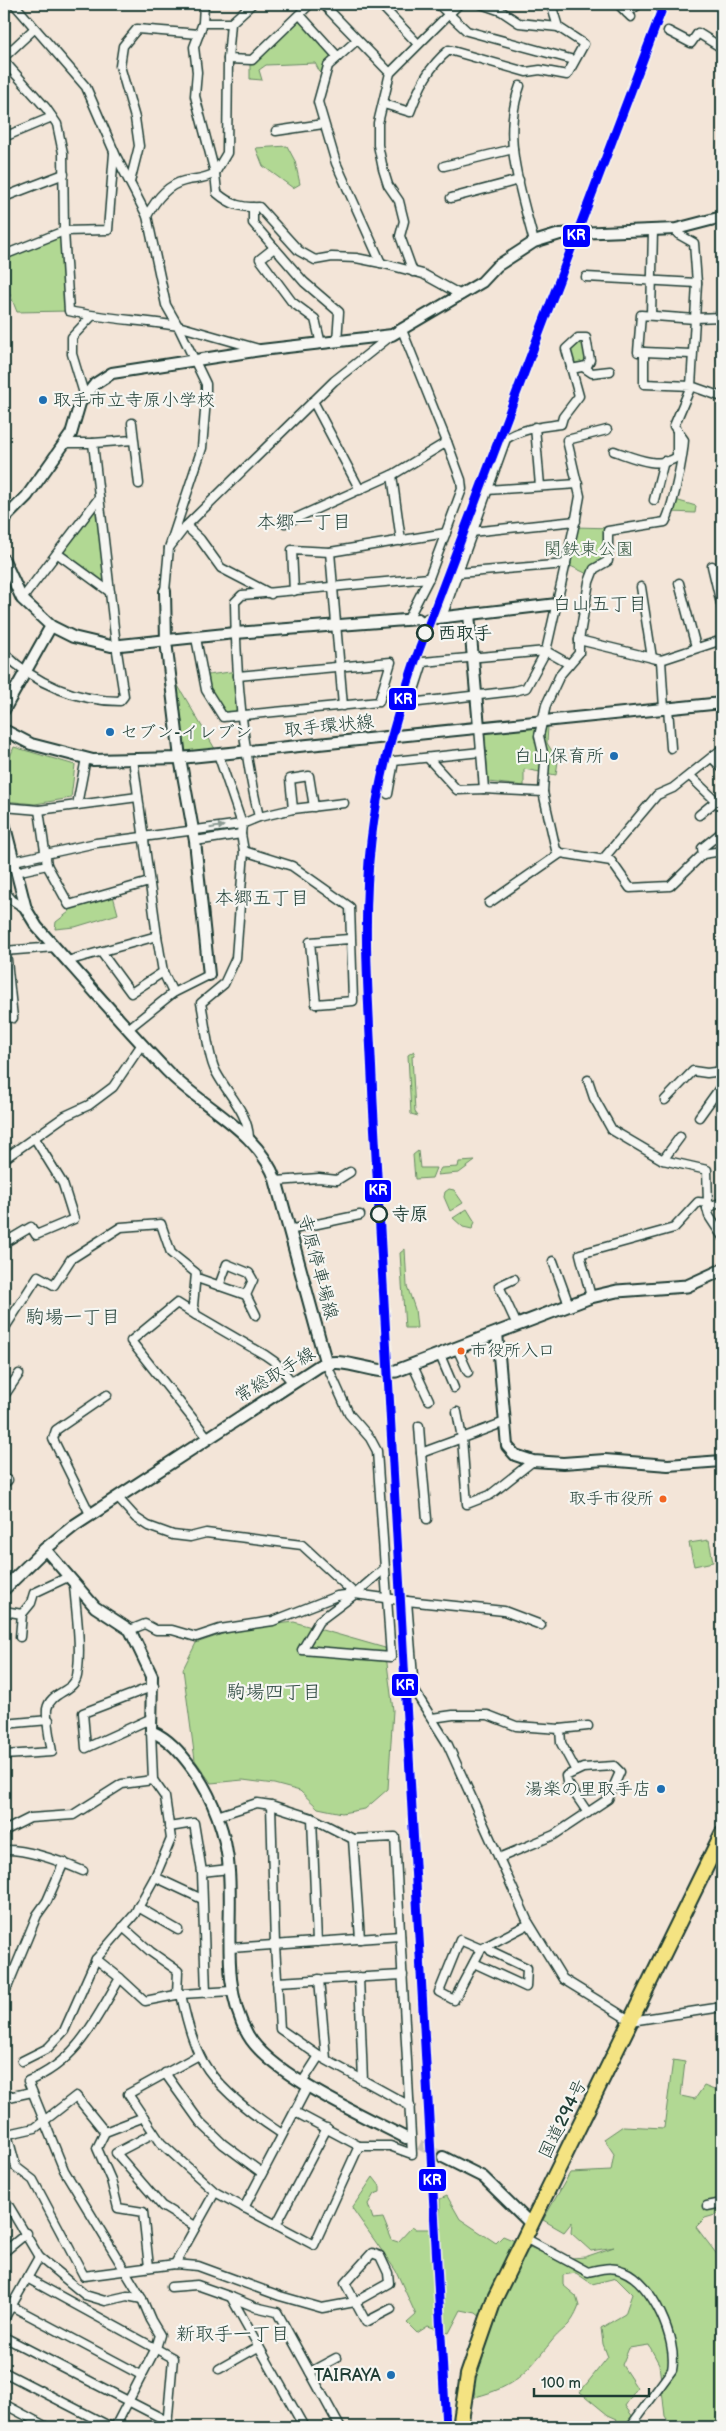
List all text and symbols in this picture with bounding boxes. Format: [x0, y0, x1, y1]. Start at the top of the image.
line badge: KR [562, 224, 591, 248]
text: KR [566, 227, 586, 244]
place label: 取手市立寺原小学校 [53, 390, 215, 411]
marker: 取手市立寺原小学校 [37, 394, 49, 406]
district label: 本郷一丁目 [256, 511, 352, 534]
park label: 関鉄東公園 [544, 539, 634, 560]
district label: 白山五丁目 [552, 593, 648, 616]
place label: 西取手 [438, 623, 492, 644]
marker: 西取手 [416, 624, 434, 642]
line badge: KR [388, 687, 417, 711]
text: KR [393, 691, 413, 708]
street label: 取手環状線 [283, 711, 375, 741]
place label: セブン-イレブン [120, 722, 253, 743]
marker: セブン-イレブン [104, 726, 116, 738]
place label: 白山保育所 [514, 746, 604, 767]
marker: 白山保育所 [608, 750, 620, 762]
one-way arrow [210, 823, 226, 831]
district label: 本郷五丁目 [214, 887, 310, 910]
line badge: KR [364, 1179, 392, 1203]
text: KR [368, 1182, 388, 1199]
place label: 寺原 [392, 1204, 428, 1225]
marker: 寺原 [370, 1205, 388, 1223]
street label: 寺原停車場線 [294, 1212, 342, 1322]
district label: 駒場一丁目 [25, 1306, 121, 1329]
place label: 市役所入口 [470, 1341, 555, 1361]
street label: 常総取手線 [231, 1343, 319, 1407]
marker: 市役所入口 [456, 1346, 466, 1356]
place label: 取手市役所 [569, 1489, 654, 1509]
marker: 取手市役所 [658, 1494, 668, 1504]
line badge: KR [391, 1673, 419, 1697]
text: KR [395, 1677, 415, 1694]
district label: 駒場四丁目 [226, 1681, 322, 1704]
place label: 湯楽の里取手店 [525, 1779, 651, 1800]
marker: 湯楽の里取手店 [655, 1783, 667, 1795]
street label: 国道294号 [535, 2076, 591, 2162]
line badge: KR [418, 2168, 447, 2192]
text: KR [422, 2172, 442, 2189]
district label: 新取手一丁目 [176, 2323, 290, 2346]
place label: TAIRAYA [313, 2365, 381, 2386]
scale bar [534, 2366, 648, 2398]
marker: TAIRAYA [385, 2369, 397, 2381]
text: 100 m [541, 2374, 581, 2393]

